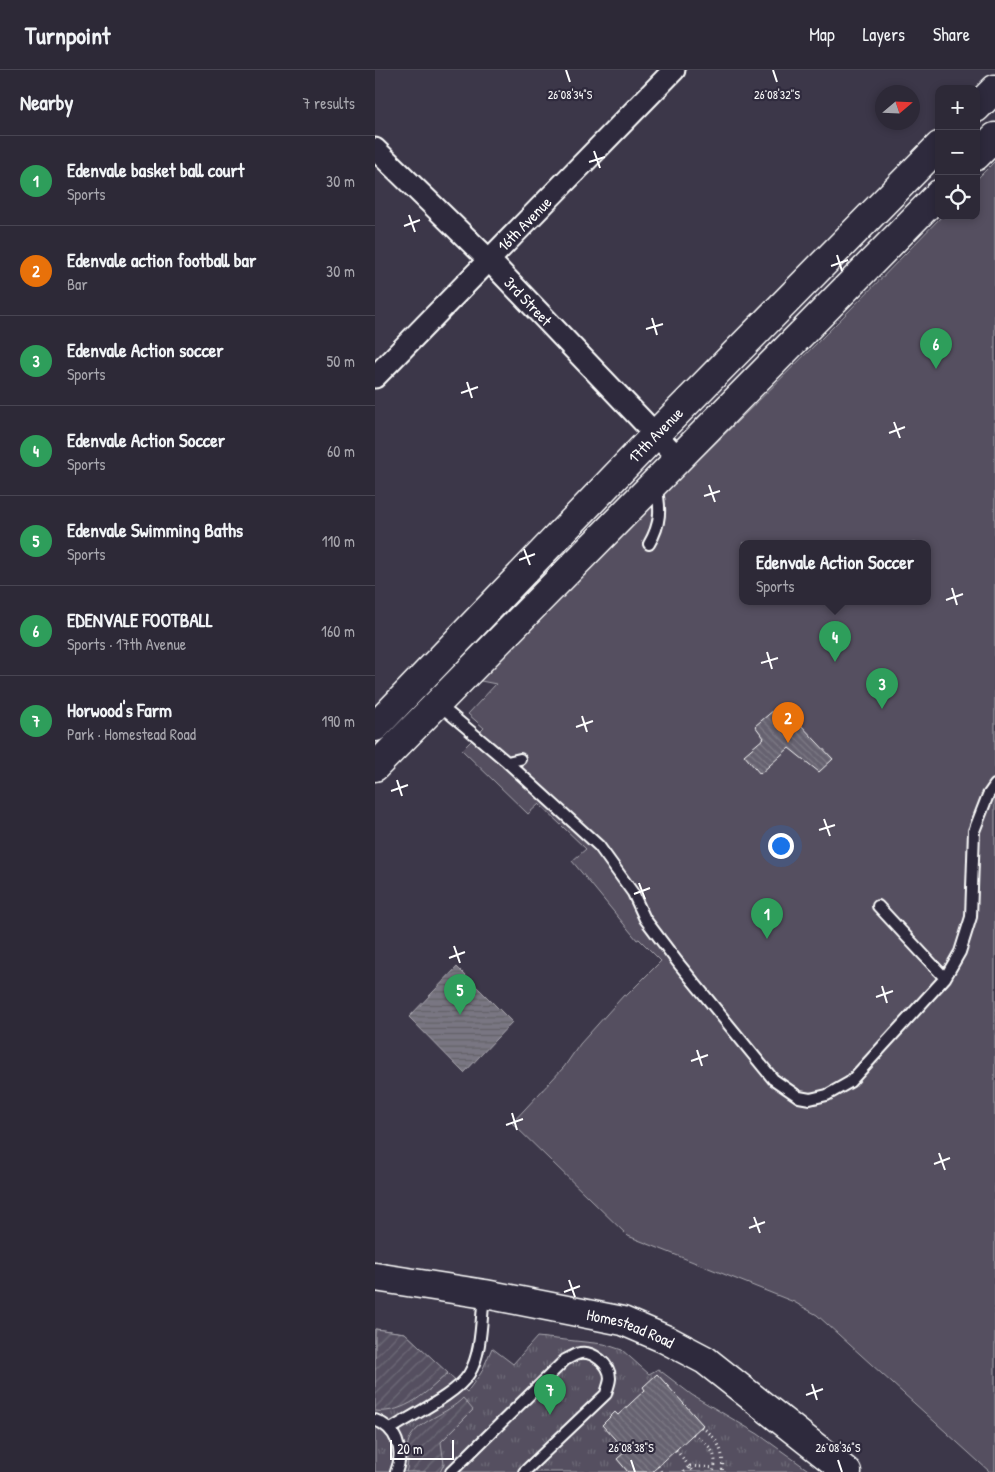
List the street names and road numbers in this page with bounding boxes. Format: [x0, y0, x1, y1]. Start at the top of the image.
street label: 16th Avenue [492, 191, 557, 256]
street label: 3rd Street [499, 272, 557, 331]
street label: 17th Avenue [623, 401, 688, 468]
street label: Homestead Road [585, 1303, 678, 1353]

